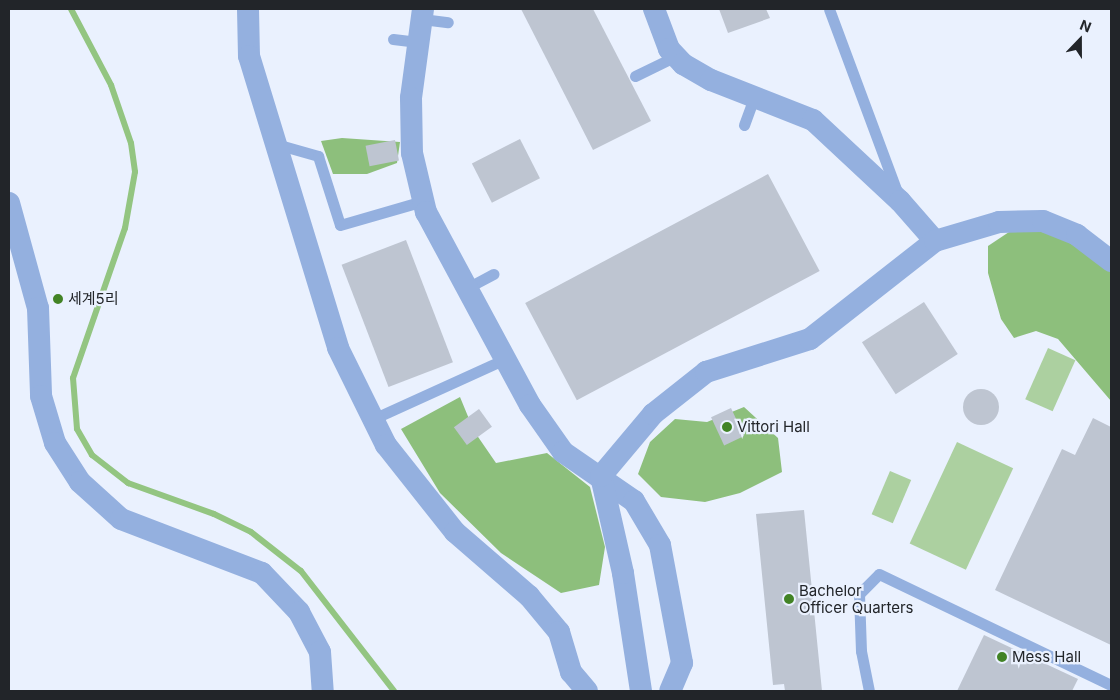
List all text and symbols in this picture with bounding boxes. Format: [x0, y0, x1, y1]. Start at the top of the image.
north arrow [1055, 15, 1105, 65]
text: N [1078, 16, 1094, 36]
place label: 세계5리 [68, 290, 119, 308]
marker: 세계5리 [52, 293, 64, 305]
place label: Vittori Hall [737, 418, 810, 436]
marker: Vittori Hall [721, 421, 733, 433]
place label: Bachelor Officer Quarters [799, 581, 914, 616]
marker: Bachelor Officer Quarters [783, 593, 795, 605]
place label: Mess Hall [1012, 648, 1081, 666]
marker: Mess Hall [996, 651, 1008, 663]

